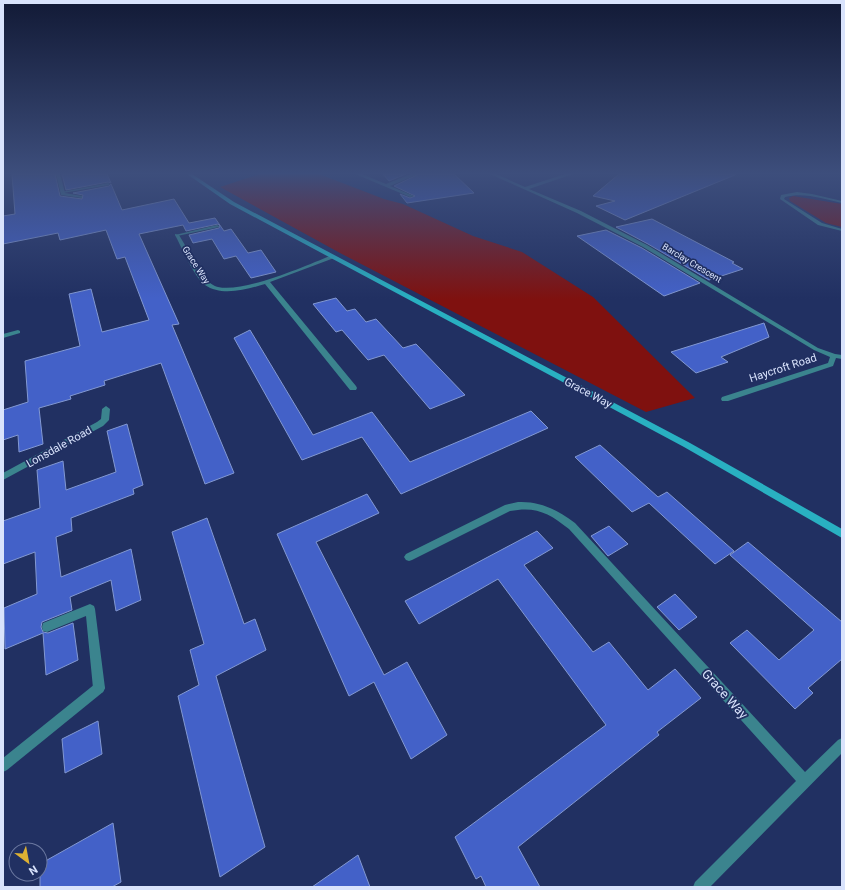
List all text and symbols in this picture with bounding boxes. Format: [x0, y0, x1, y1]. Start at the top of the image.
street label: Barclay Crescent [661, 241, 723, 285]
street label: Grace Way [180, 244, 212, 286]
street label: Haycroft Road [748, 351, 818, 385]
street label: Grace Way [562, 375, 615, 411]
street label: Lonsdale Road [24, 424, 94, 470]
street label: Grace Way [699, 666, 751, 722]
north arrow [8, 842, 48, 882]
text: N [26, 862, 40, 878]

